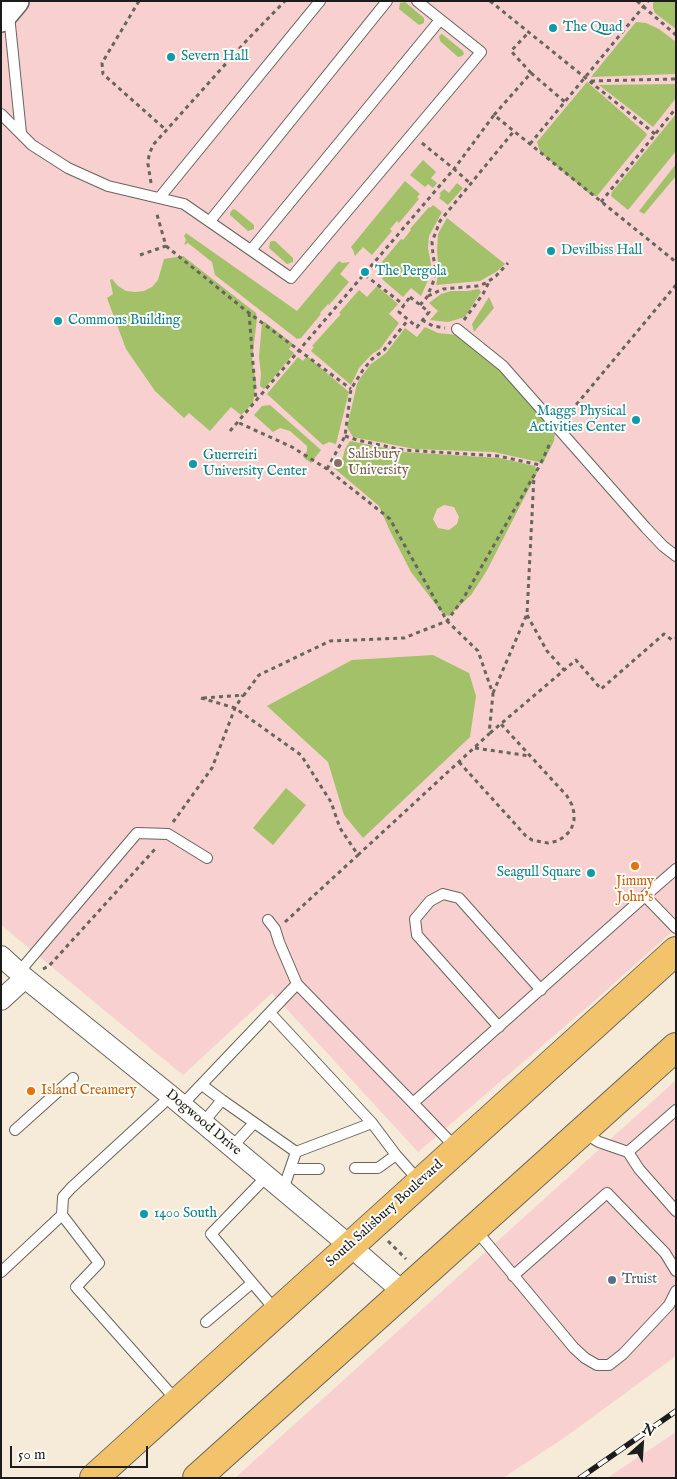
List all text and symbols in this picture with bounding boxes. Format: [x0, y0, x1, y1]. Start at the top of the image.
place label: The Quad [563, 20, 622, 36]
marker: The Quad [547, 22, 559, 34]
place label: Severn Hall [181, 49, 249, 65]
marker: Severn Hall [165, 51, 177, 63]
place label: Devilbiss Hall [561, 243, 642, 259]
marker: Devilbiss Hall [545, 245, 557, 257]
place label: The Pergola [375, 264, 447, 280]
marker: The Pergola [359, 266, 371, 278]
place label: Commons Building [68, 313, 180, 329]
marker: Commons Building [52, 315, 64, 327]
place label: Maggs Physical Activities Center [529, 404, 626, 437]
marker: Maggs Physical Activities Center [630, 414, 642, 426]
place label: Salisbury University [348, 447, 409, 480]
place label: Guerreiri University Center [203, 448, 307, 481]
marker: Salisbury University [332, 457, 344, 469]
marker: Guerreiri University Center [187, 458, 199, 470]
marker: Jimmy John's [629, 860, 641, 872]
place label: Seagull Square [497, 865, 581, 881]
marker: Seagull Square [585, 867, 597, 879]
place label: Jimmy John's [616, 874, 654, 906]
place label: Island Creamery [41, 1083, 137, 1099]
marker: Island Creamery [25, 1085, 37, 1097]
street label: Dogwood Drive [162, 1086, 244, 1160]
street label: South Salisbury Boulevard [323, 1157, 447, 1271]
place label: 1400 South [154, 1206, 217, 1222]
marker: 1400 South [138, 1208, 150, 1220]
place label: Truist [622, 1272, 657, 1288]
marker: Truist [606, 1274, 618, 1286]
north arrow [617, 1419, 667, 1469]
text: N [639, 1420, 658, 1441]
scale bar [12, 1436, 150, 1468]
text: 50 m [18, 1445, 46, 1464]

